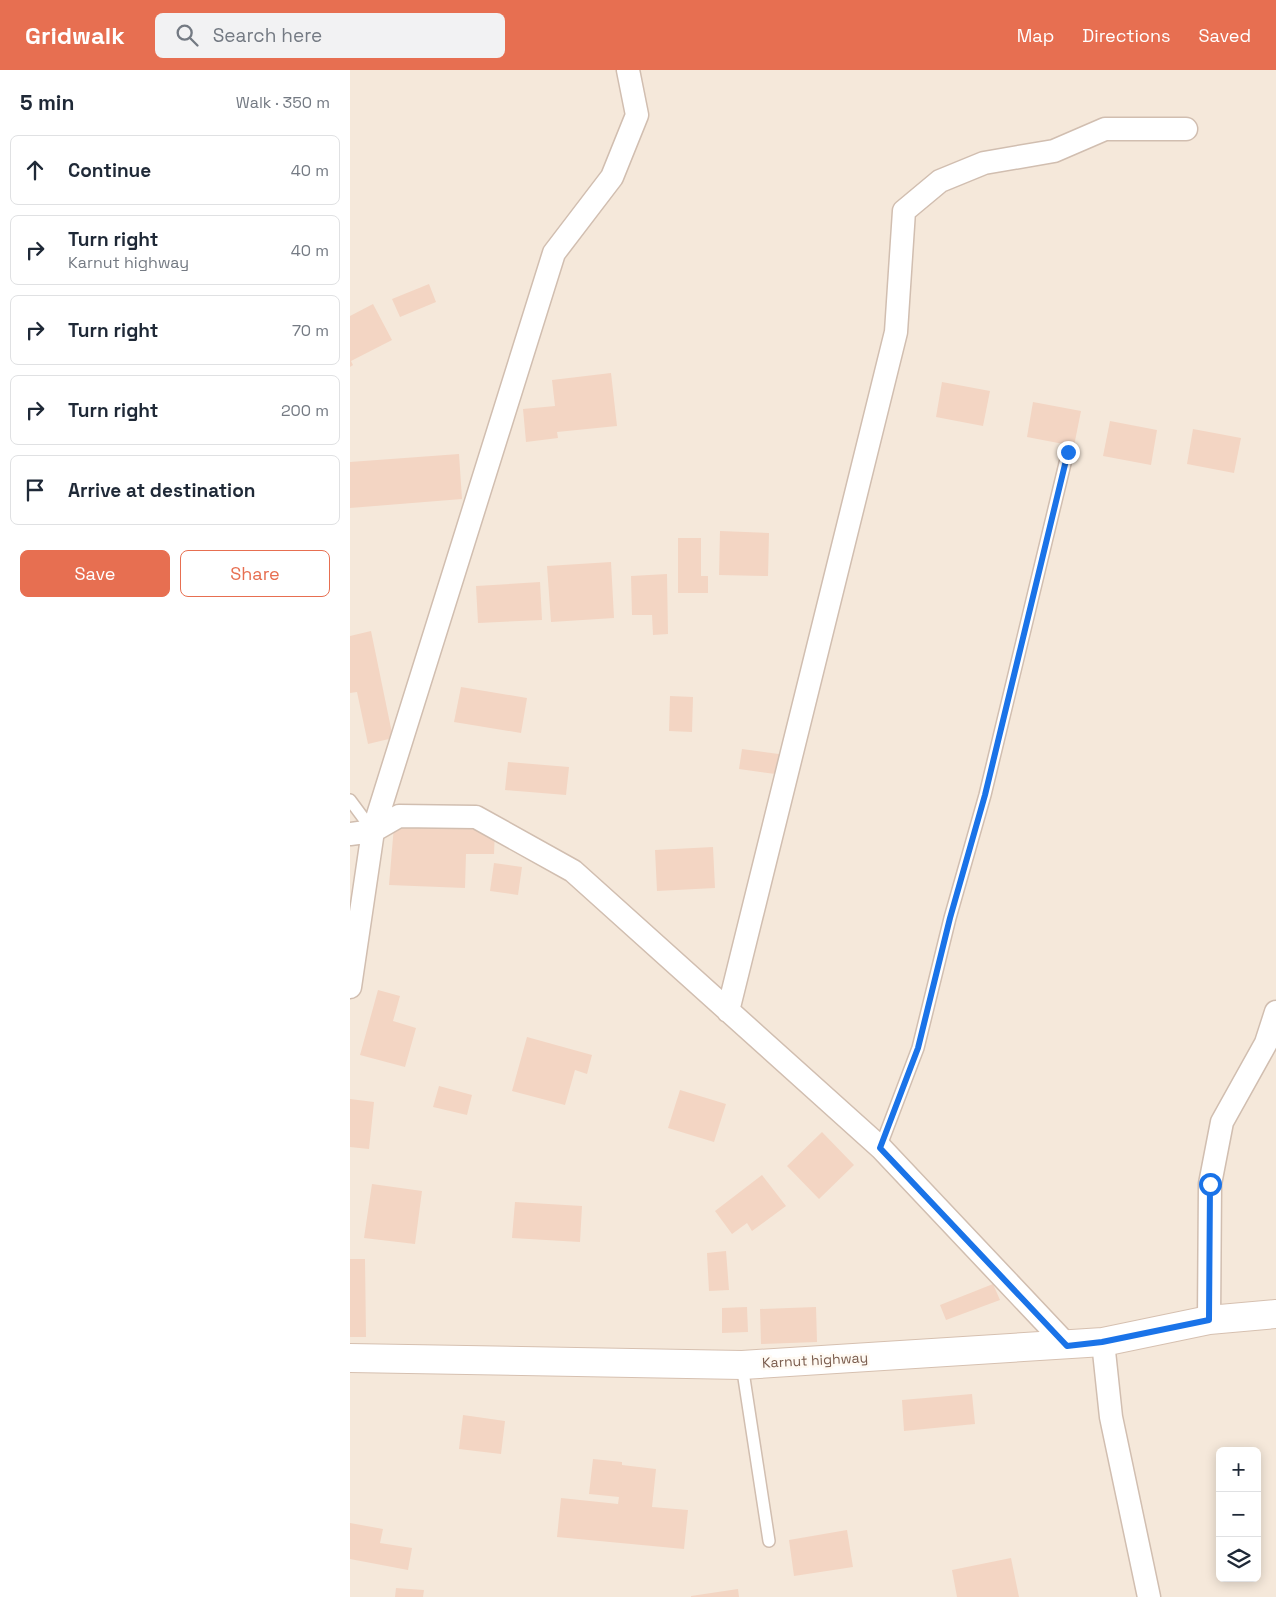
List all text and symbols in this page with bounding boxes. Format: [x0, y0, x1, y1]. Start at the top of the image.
search box [155, 13, 505, 58]
text: Gridwalk [25, 20, 125, 51]
icon: search [173, 21, 201, 49]
text: Search here [213, 23, 322, 48]
text: Map [1017, 24, 1054, 47]
text: Directions [1082, 24, 1171, 47]
text: Saved [1199, 24, 1251, 47]
text: 5 min [20, 89, 74, 116]
text: Walk · 350 m [236, 92, 330, 113]
icon: ahead [21, 156, 49, 184]
text: Continue [68, 158, 151, 183]
text: 40 m [291, 160, 329, 181]
text: Turn right [68, 227, 158, 252]
icon: right [21, 236, 49, 264]
text: 40 m [291, 240, 329, 261]
text: Karnut highway [68, 252, 189, 273]
icon: right [21, 316, 49, 344]
text: Turn right [68, 318, 158, 343]
text: 70 m [292, 320, 329, 341]
icon: right [21, 396, 49, 424]
text: Turn right [68, 398, 158, 423]
text: 200 m [281, 400, 329, 421]
route end [1057, 441, 1080, 464]
icon: arrive [21, 476, 49, 504]
text: Arrive at destination [68, 478, 256, 503]
button: Save [20, 550, 170, 597]
button: Share [180, 550, 330, 597]
route start [1199, 1173, 1222, 1196]
street label: Karnut highway [762, 1348, 868, 1372]
map controls [1216, 1447, 1261, 1582]
button: + [1216, 1447, 1261, 1492]
button: − [1216, 1492, 1261, 1537]
button: layers [1216, 1537, 1261, 1582]

